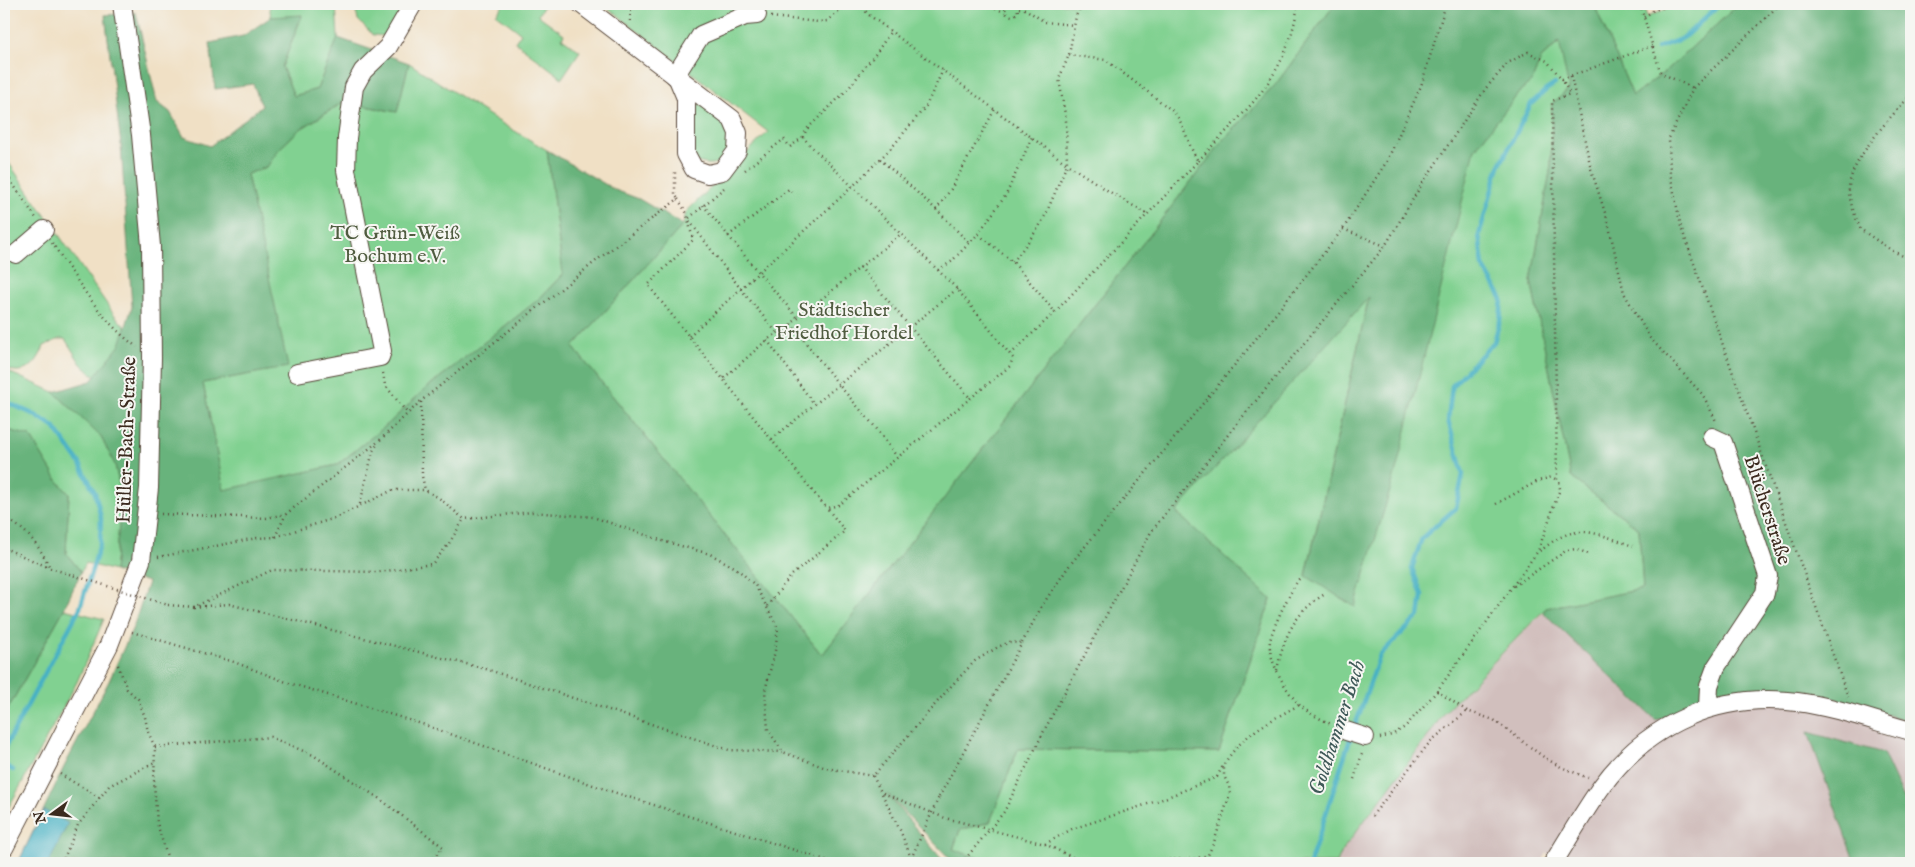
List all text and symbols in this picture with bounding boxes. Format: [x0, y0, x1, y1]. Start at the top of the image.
park label: TC Grün-Weiß Bochum e.V. [330, 221, 460, 269]
park label: Städtischer Friedhof Hordel [775, 298, 914, 346]
street label: Hüller-Bach-Straße [112, 356, 142, 524]
street label: Blücherstraße [1737, 452, 1797, 568]
water label: Goldhammer Bach [1304, 657, 1373, 799]
north arrow [28, 790, 78, 840]
text: N [30, 809, 51, 826]

